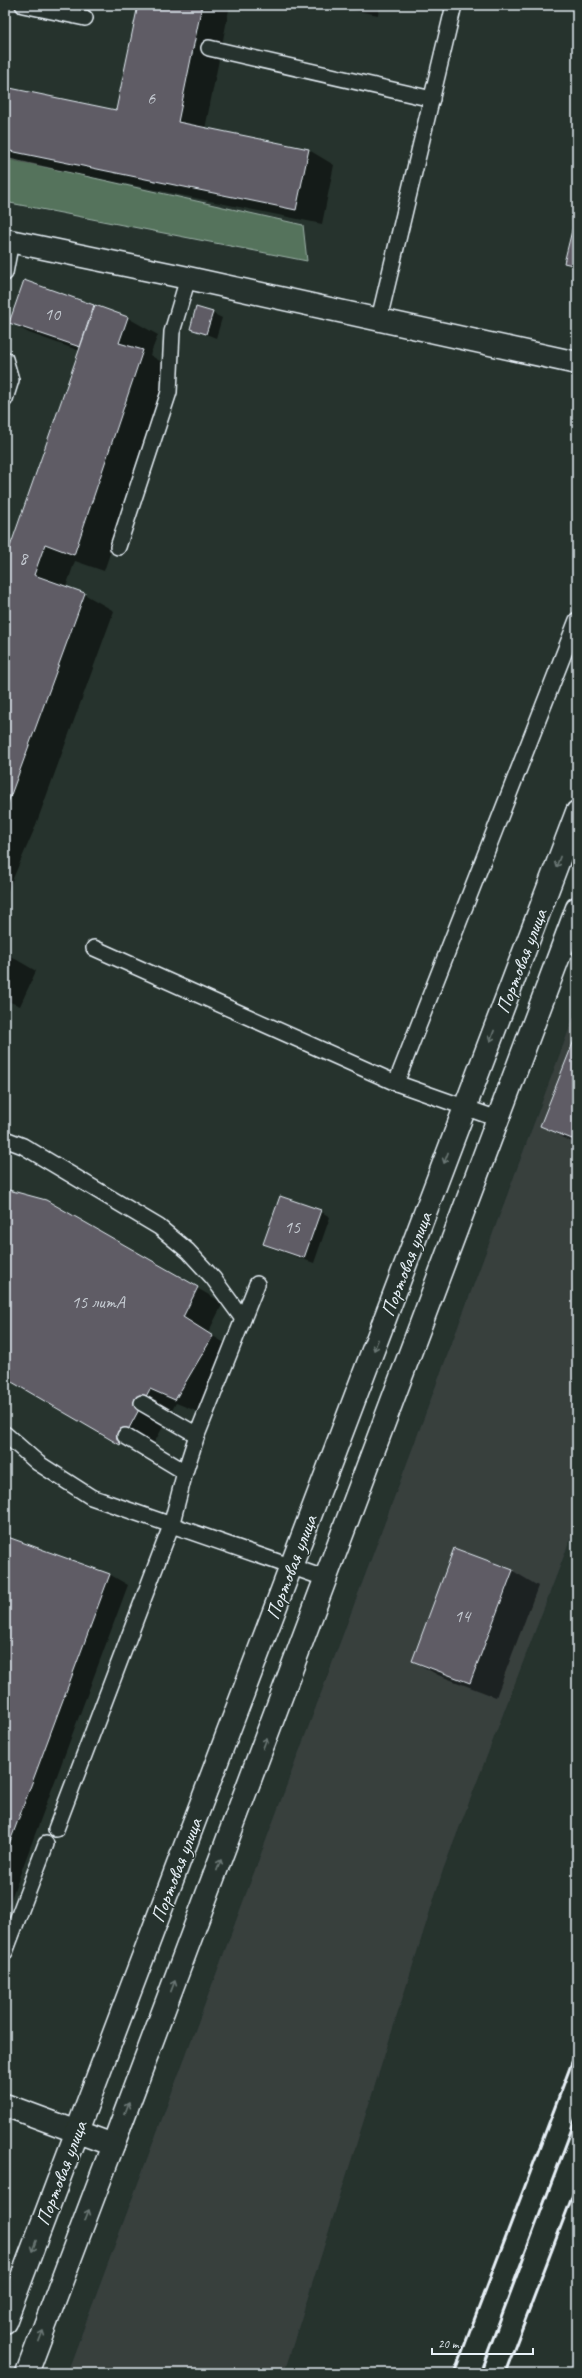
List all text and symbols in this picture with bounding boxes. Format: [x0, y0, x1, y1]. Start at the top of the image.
house number: 6 [147, 87, 156, 109]
house number: 10 [44, 303, 62, 325]
house number: 8 [19, 547, 29, 569]
one-way arrow [554, 856, 562, 868]
street label: Портовая улица [490, 904, 553, 1017]
one-way arrow [488, 1030, 496, 1042]
one-way arrow [442, 1151, 450, 1163]
street label: Портовая улица [375, 1207, 438, 1320]
house number: 15 [284, 1216, 301, 1238]
house number: 15 литА [71, 1291, 126, 1313]
one-way arrow [371, 1338, 379, 1350]
street label: Портовая улица [260, 1510, 323, 1623]
house number: 14 [454, 1605, 472, 1627]
one-way arrow [261, 1738, 269, 1750]
street label: Портовая улица [145, 1813, 208, 1926]
one-way arrow [215, 1859, 223, 1871]
one-way arrow [169, 1981, 177, 1993]
one-way arrow [123, 2103, 131, 2115]
street label: Портовая улица [30, 2116, 93, 2229]
one-way arrow [83, 2209, 91, 2221]
one-way arrow [29, 2240, 37, 2252]
one-way arrow [38, 2330, 45, 2343]
scale bar [432, 2330, 533, 2356]
text: 20 m [438, 2336, 460, 2352]

